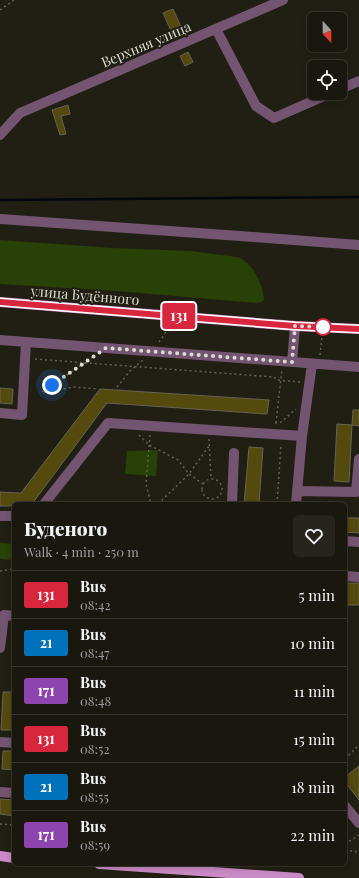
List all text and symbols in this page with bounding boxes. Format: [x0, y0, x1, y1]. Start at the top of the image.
north arrow [307, 12, 347, 52]
map controls [307, 12, 347, 100]
street label: Верхняя улица [98, 17, 194, 71]
button: locate [307, 60, 347, 100]
street label: улица Будённого [29, 281, 140, 309]
line badge: 131 [156, 303, 202, 329]
text: 131 [170, 306, 188, 325]
unlabelled marker [314, 318, 332, 336]
your location [42, 375, 62, 395]
text: Буденого [24, 515, 107, 541]
button: heart [293, 515, 335, 557]
text: Walk · 4 min · 250 m [24, 543, 139, 560]
text: Bus [80, 576, 106, 596]
text: 131 [37, 585, 55, 604]
text: 5 min [299, 585, 335, 605]
text: 08:42 [80, 596, 111, 613]
text: Bus [80, 624, 106, 644]
text: 21 [40, 633, 52, 652]
text: 10 min [290, 633, 335, 653]
text: 08:47 [80, 644, 110, 661]
text: Bus [80, 672, 106, 692]
text: 171 [37, 681, 55, 700]
text: 11 min [293, 681, 335, 701]
text: 08:48 [80, 692, 111, 709]
text: Bus [80, 720, 106, 740]
text: 131 [37, 729, 55, 748]
text: 15 min [293, 729, 335, 749]
text: 08:52 [80, 740, 110, 757]
text: Bus [80, 768, 106, 788]
text: 21 [40, 777, 52, 796]
text: 18 min [291, 777, 335, 797]
text: 08:55 [80, 788, 109, 805]
text: Bus [80, 816, 106, 836]
text: 171 [37, 825, 55, 844]
text: 22 min [290, 825, 335, 845]
text: 08:59 [80, 836, 110, 853]

